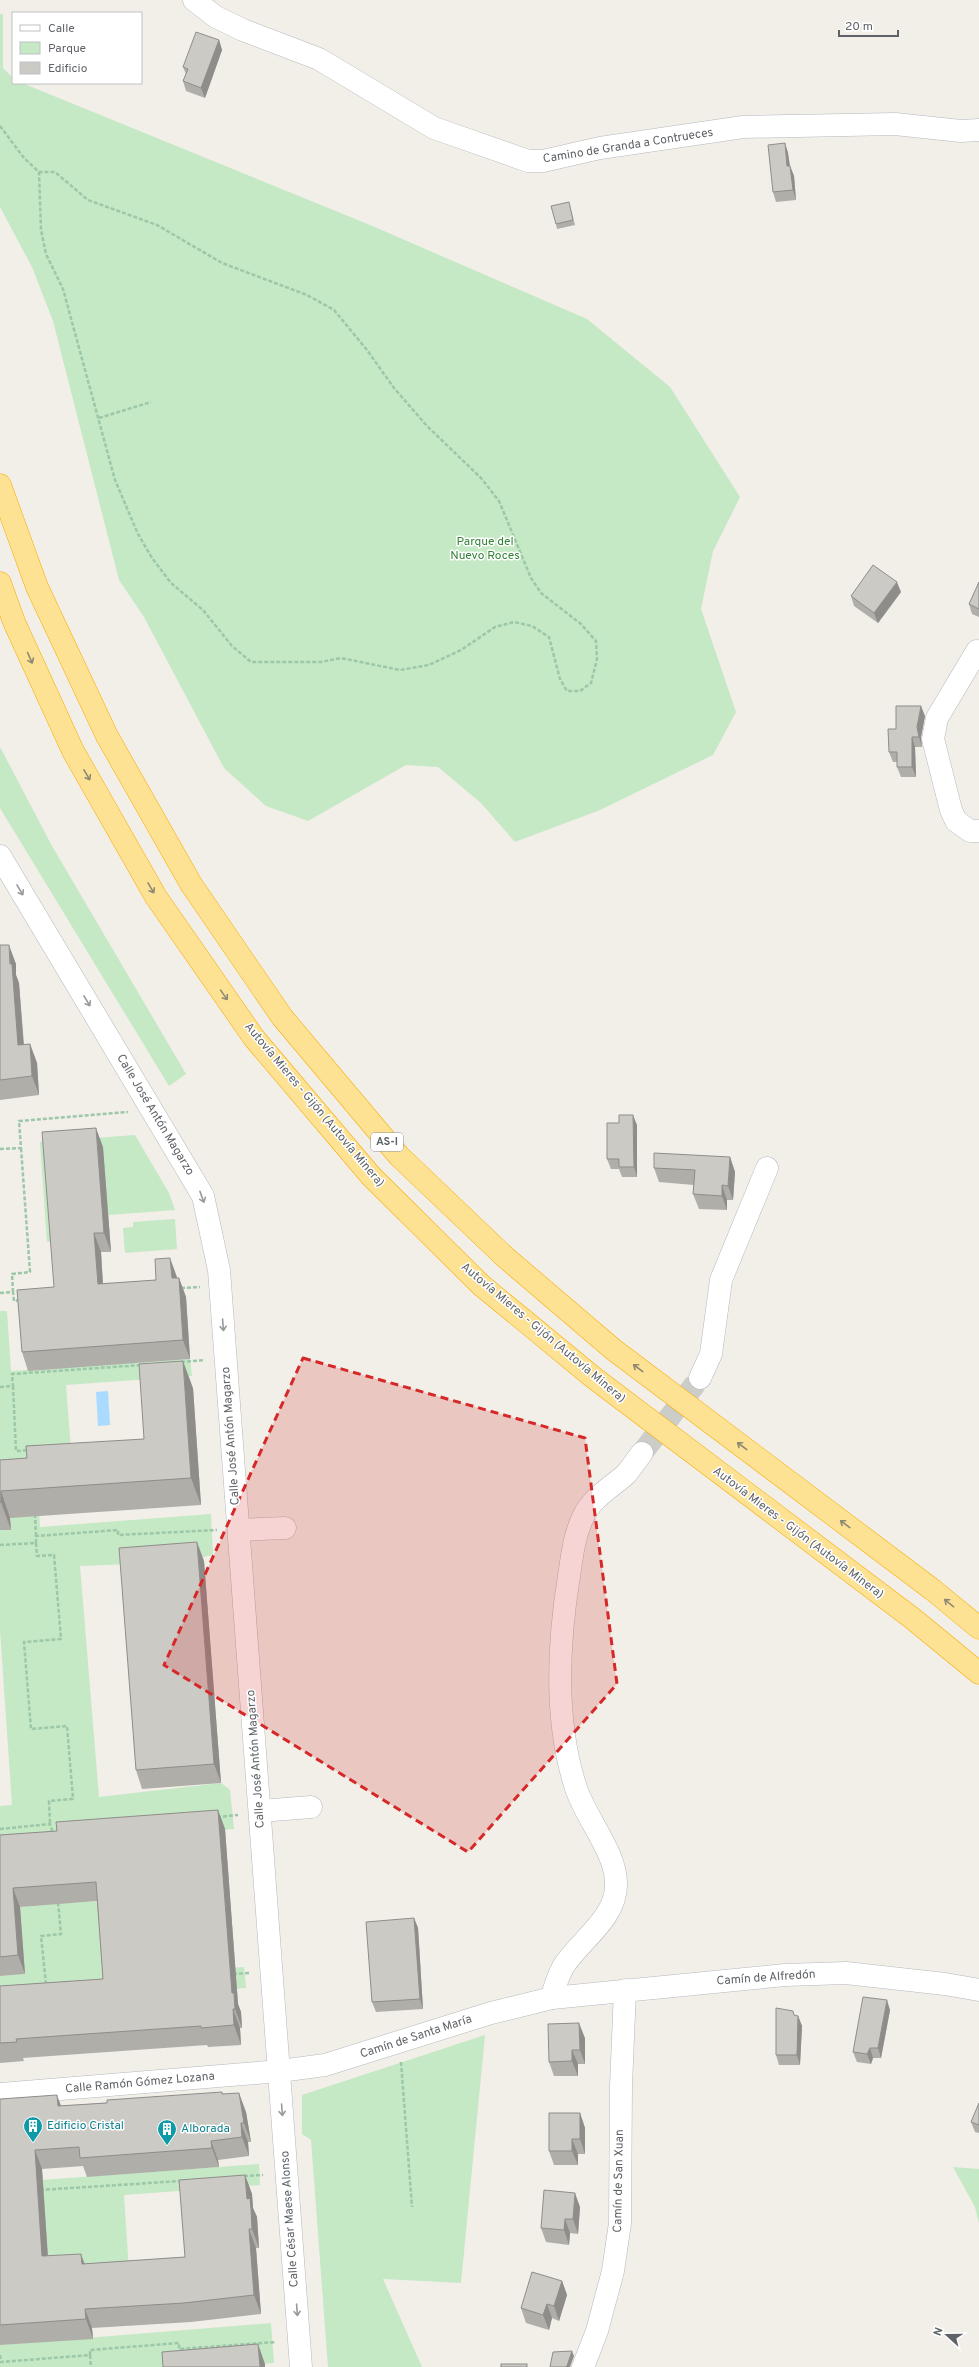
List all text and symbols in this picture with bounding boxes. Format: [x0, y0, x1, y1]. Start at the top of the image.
legend [12, 12, 142, 84]
scale bar [839, 12, 898, 38]
text: 20 m [845, 19, 873, 35]
text: Calle [48, 21, 75, 37]
text: Parque [48, 41, 86, 57]
text: Edificio [48, 61, 88, 77]
street label: Camino de Granda a Contrueces [542, 125, 714, 167]
park label: Parque del Nuevo Roces [450, 534, 520, 564]
one-way arrow [27, 651, 34, 663]
one-way arrow [83, 769, 91, 781]
one-way arrow [148, 882, 156, 894]
one-way arrow [16, 884, 24, 895]
one-way arrow [220, 989, 228, 1000]
one-way arrow [83, 995, 91, 1007]
street label: Autovía Mieres - Gijón (Autovía Minera) [240, 1019, 388, 1191]
street label: Calle José Antón Magarzo [112, 1051, 198, 1179]
road number: AS-I [371, 1133, 403, 1151]
one-way arrow [199, 1191, 207, 1203]
street label: Autovía Mieres - Gijón (Autovía Minera) [457, 1259, 629, 1407]
one-way arrow [219, 1318, 227, 1331]
one-way arrow [632, 1364, 643, 1372]
street label: Calle José Antón Magarzo [218, 1366, 244, 1506]
one-way arrow [736, 1442, 747, 1450]
street label: Autovía Mieres - Gijón (Autovía Minera) [709, 1463, 887, 1603]
one-way arrow [840, 1520, 851, 1529]
one-way arrow [943, 1599, 954, 1608]
street label: Calle José Antón Magarzo [243, 1689, 269, 1829]
street label: Camín de Alfredón [716, 1967, 816, 1989]
street label: Camín de Santa María [358, 2011, 474, 2063]
street label: Calle Ramón Gómez Lozana [65, 2068, 215, 2098]
one-way arrow [279, 2103, 286, 2116]
building icon: Edificio Cristal [22, 2115, 44, 2143]
place label: Edificio Cristal [47, 2118, 124, 2134]
building icon: Alborada [156, 2118, 178, 2146]
place label: Alborada [181, 2121, 230, 2137]
street label: Camín de San Xuan [610, 2129, 628, 2233]
street label: Calle César Maese Alonso [277, 2150, 303, 2288]
one-way arrow [294, 2303, 301, 2316]
north arrow [927, 2315, 967, 2355]
text: N [931, 2326, 947, 2338]

